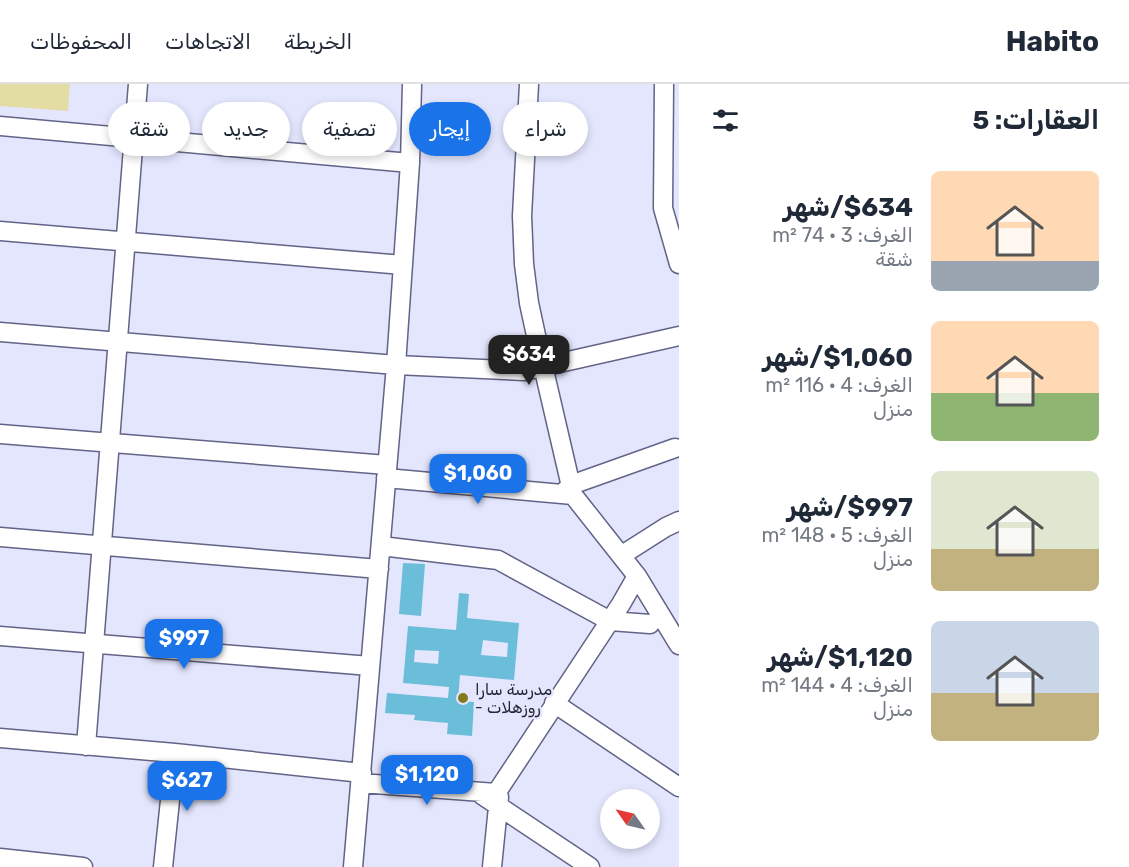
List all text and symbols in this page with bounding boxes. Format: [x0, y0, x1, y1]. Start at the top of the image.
text: Habito [1006, 25, 1099, 58]
text: المحفوظات [30, 29, 132, 54]
text: الاتجاهات [165, 29, 251, 54]
text: الخريطة [284, 29, 352, 54]
chip: شقة [108, 102, 190, 156]
chip: جديد [202, 102, 290, 156]
chip: تصفية [302, 102, 397, 156]
chip: إيجار [409, 102, 491, 156]
chip: شراء [503, 102, 588, 156]
icon: filters [709, 104, 742, 137]
text: العقارات: 5 [972, 105, 1099, 136]
text: $634/شهر [783, 192, 913, 223]
icon: home [979, 195, 1051, 267]
text: الغرف: 3 · 74 m² [772, 223, 913, 247]
text: شقة [875, 247, 913, 271]
pin: $634 [493, 335, 565, 386]
text: $634 [502, 342, 556, 366]
text: $1,060/شهر [763, 342, 913, 373]
icon: home [979, 345, 1051, 417]
text: الغرف: 4 · 116 m² [765, 373, 913, 397]
text: منزل [873, 397, 913, 421]
pin: $1,060 [429, 454, 527, 505]
text: $1,060 [444, 461, 512, 485]
text: $997/شهر [787, 492, 913, 523]
icon: home [979, 495, 1051, 567]
text: الغرف: 5 · 148 m² [761, 523, 913, 547]
text: منزل [873, 547, 913, 571]
pin: $997 [148, 619, 220, 670]
text: $997 [159, 626, 209, 650]
text: $1,120/شهر [768, 642, 913, 673]
icon: home [979, 645, 1051, 717]
text: الغرف: 4 · 144 m² [761, 673, 913, 697]
place label: مدرسة سارا - روزهلات [475, 680, 552, 718]
marker: مدرسة سارا - روزهلات [456, 691, 470, 705]
text: منزل [873, 697, 913, 721]
pin: $1,120 [378, 755, 476, 806]
pin: $627 [151, 761, 223, 812]
text: $1,120 [395, 762, 459, 786]
text: $627 [162, 768, 212, 792]
north arrow [600, 789, 660, 849]
map controls [600, 789, 660, 849]

